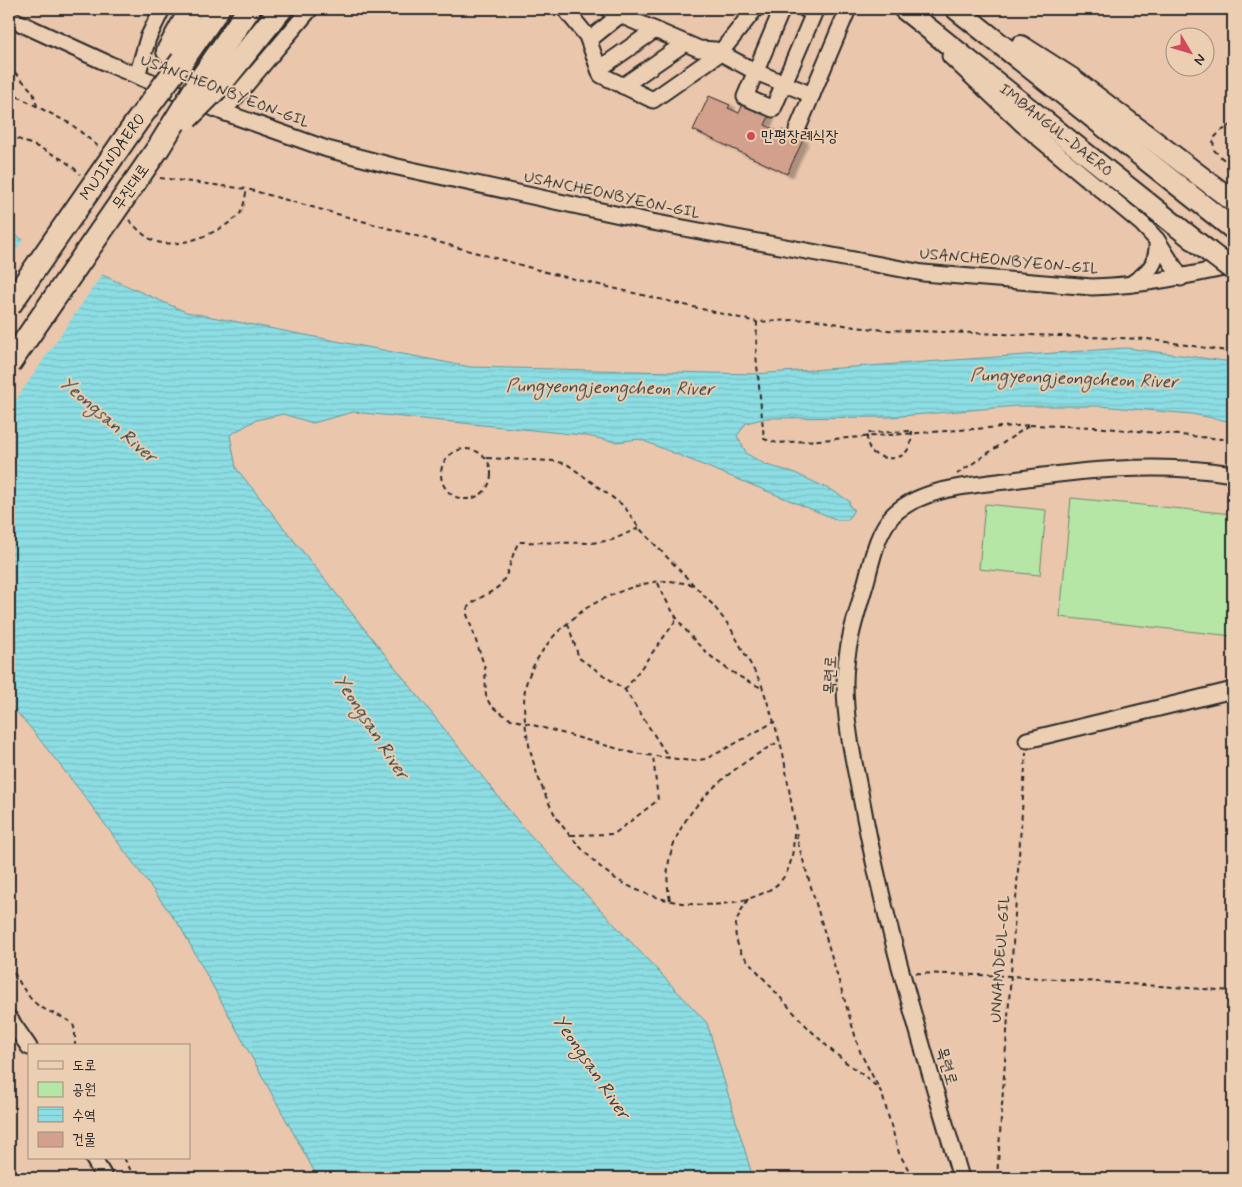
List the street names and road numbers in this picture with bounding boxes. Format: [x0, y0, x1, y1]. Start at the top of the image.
street label: USANCHEONBYEON-GIL [137, 49, 313, 133]
street label: IMBANGUL-DAERO [995, 79, 1117, 181]
street label: MUJINDAERO [75, 109, 151, 205]
street label: 무진대로 [108, 160, 154, 214]
street label: USANCHEONBYEON-GIL [522, 166, 702, 224]
street label: USANCHEONBYEON-GIL [919, 243, 1099, 279]
street label: 목련로 [819, 655, 841, 695]
street label: UNNAMDEUL-GIL [985, 894, 1015, 1024]
street label: 목련로 [932, 1045, 962, 1087]

